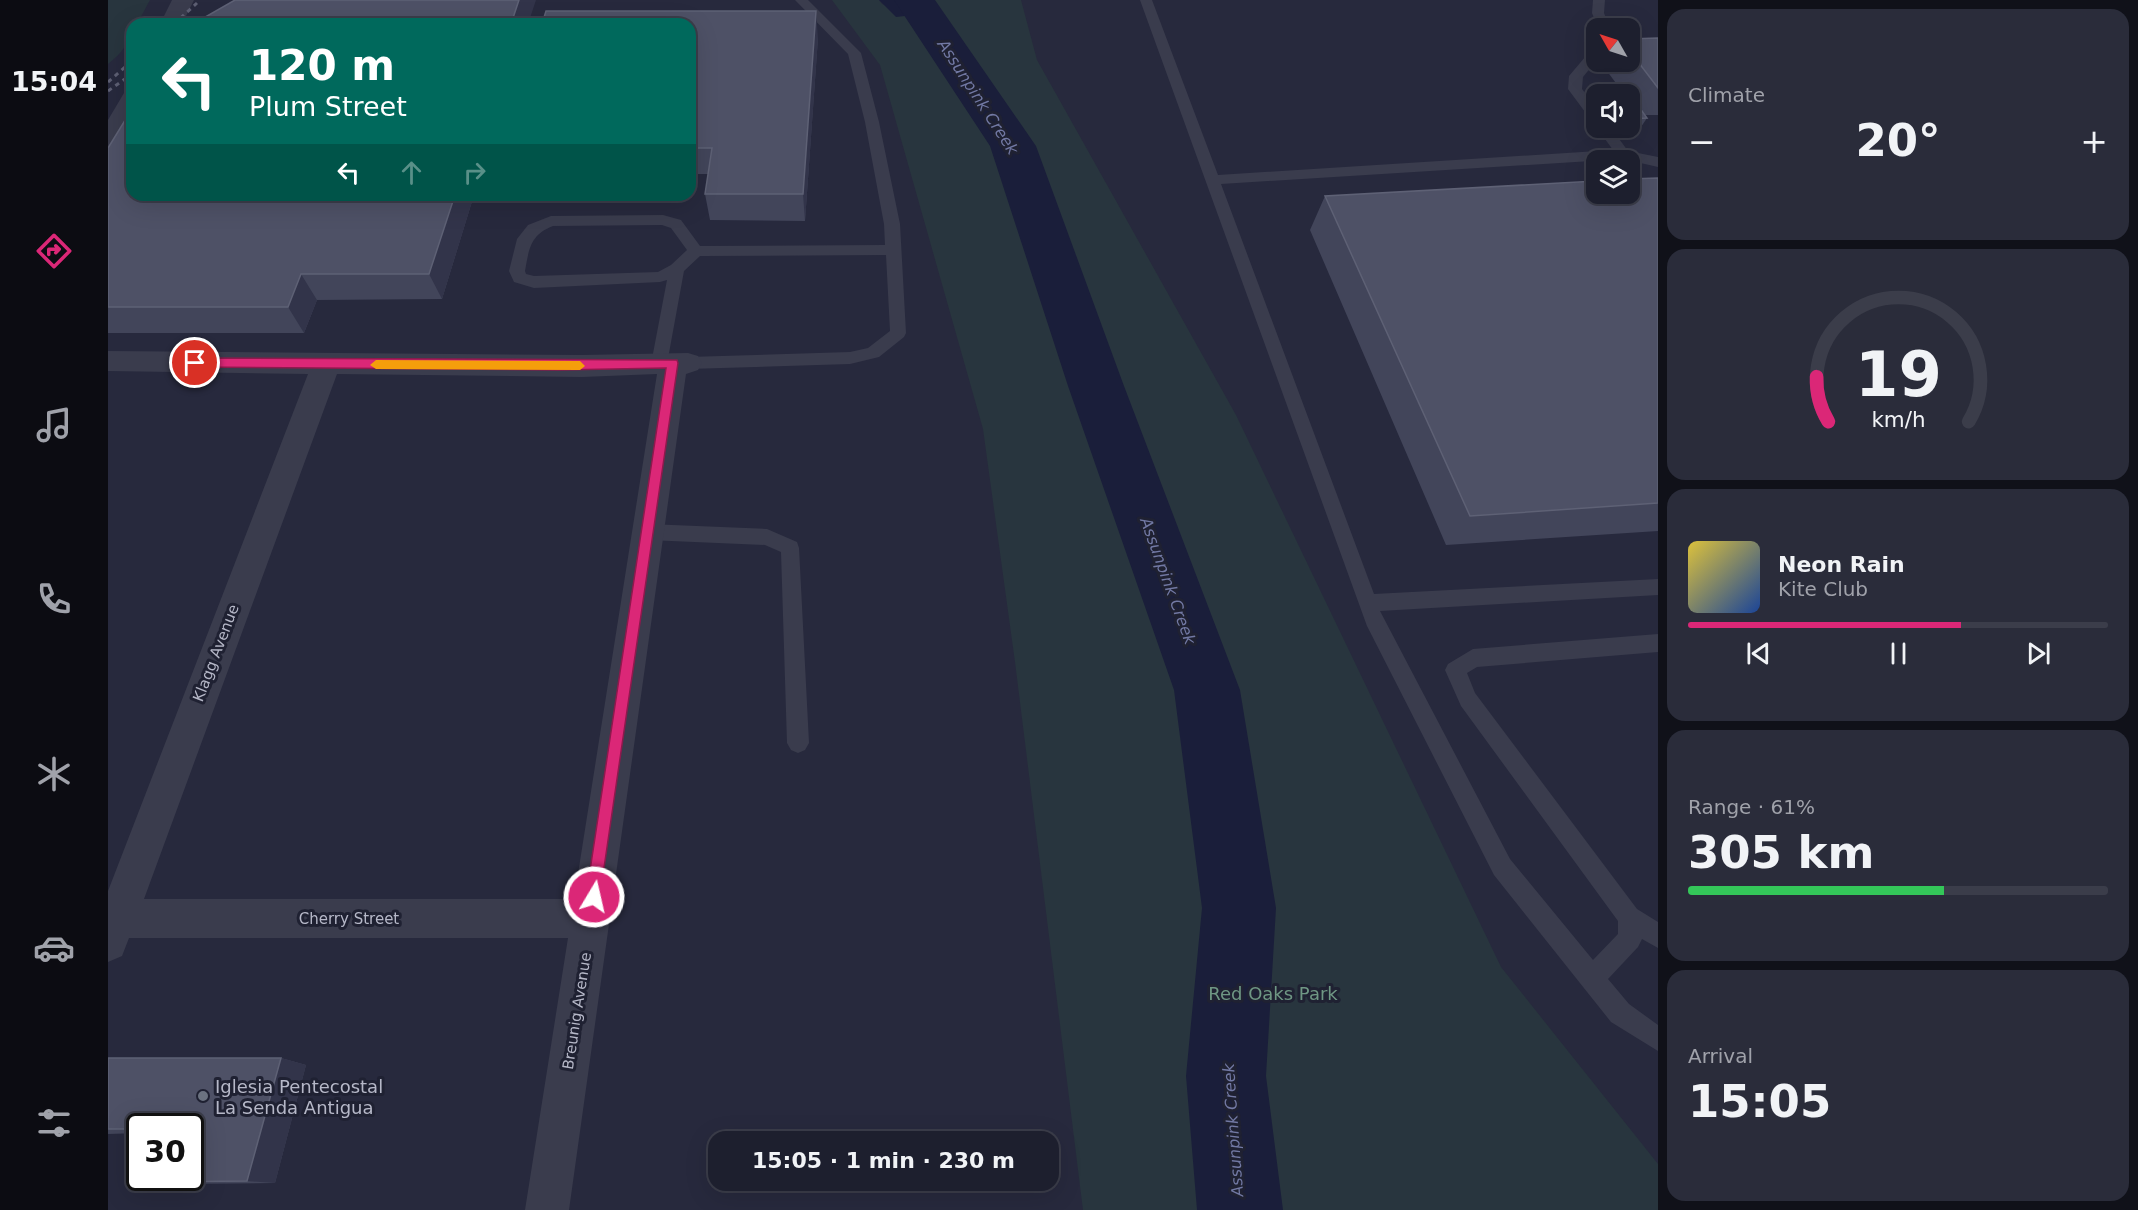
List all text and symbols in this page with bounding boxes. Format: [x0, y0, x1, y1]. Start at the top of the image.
north arrow [1586, 18, 1640, 72]
map controls [1586, 18, 1640, 204]
water label: Assunpink Creek [933, 35, 1023, 159]
text: 120 m [249, 41, 395, 90]
icon: left [150, 42, 228, 120]
text: 15:04 [11, 66, 97, 97]
text: Climate [1688, 83, 1765, 107]
button: sound [1586, 84, 1640, 138]
text: Plum Street [249, 91, 407, 122]
text: 20° [1855, 114, 1941, 167]
text: − [1688, 122, 1716, 161]
text: + [2080, 122, 2108, 161]
button: layers [1586, 150, 1640, 204]
icon: left [332, 156, 365, 189]
icon: ahead [395, 156, 428, 189]
icon: right [458, 156, 491, 189]
icon: directions [33, 230, 75, 272]
pin [169, 337, 220, 388]
text: 19 [1855, 338, 1941, 411]
icon: arrive [178, 346, 211, 379]
icon: music [33, 404, 75, 446]
text: km/h [1871, 407, 1925, 432]
water label: Assunpink Creek [1136, 514, 1200, 648]
text: Neon Rain [1778, 552, 1905, 577]
text: Kite Club [1778, 577, 1868, 601]
icon: phone [33, 578, 75, 620]
street label: Klagg Avenue [189, 602, 243, 704]
icon: previous [1742, 637, 1775, 670]
icon: pause [1882, 637, 1915, 670]
icon: next [2022, 637, 2055, 670]
icon: climate [33, 753, 75, 795]
text: Range · 61% [1688, 795, 1815, 819]
text: 305 km [1688, 826, 1874, 879]
position arrow [562, 865, 626, 929]
street label: Cherry Street [299, 910, 399, 928]
icon: car [33, 927, 75, 969]
street label: Breunig Avenue [559, 951, 595, 1071]
park label: Red Oaks Park [1208, 983, 1338, 1004]
text: Arrival [1688, 1044, 1753, 1068]
water label: Assunpink Creek [1219, 1062, 1247, 1198]
text: 15:05 [1688, 1075, 1831, 1128]
place label: Iglesia Pentecostal La Senda Antigua [215, 1076, 383, 1118]
marker: Iglesia Pentecostal La Senda Antigua [196, 1089, 210, 1103]
icon: filters [33, 1102, 75, 1144]
speed limit sign: 30 [126, 1113, 204, 1191]
text: 15:05 · 1 min · 230 m [752, 1148, 1015, 1173]

